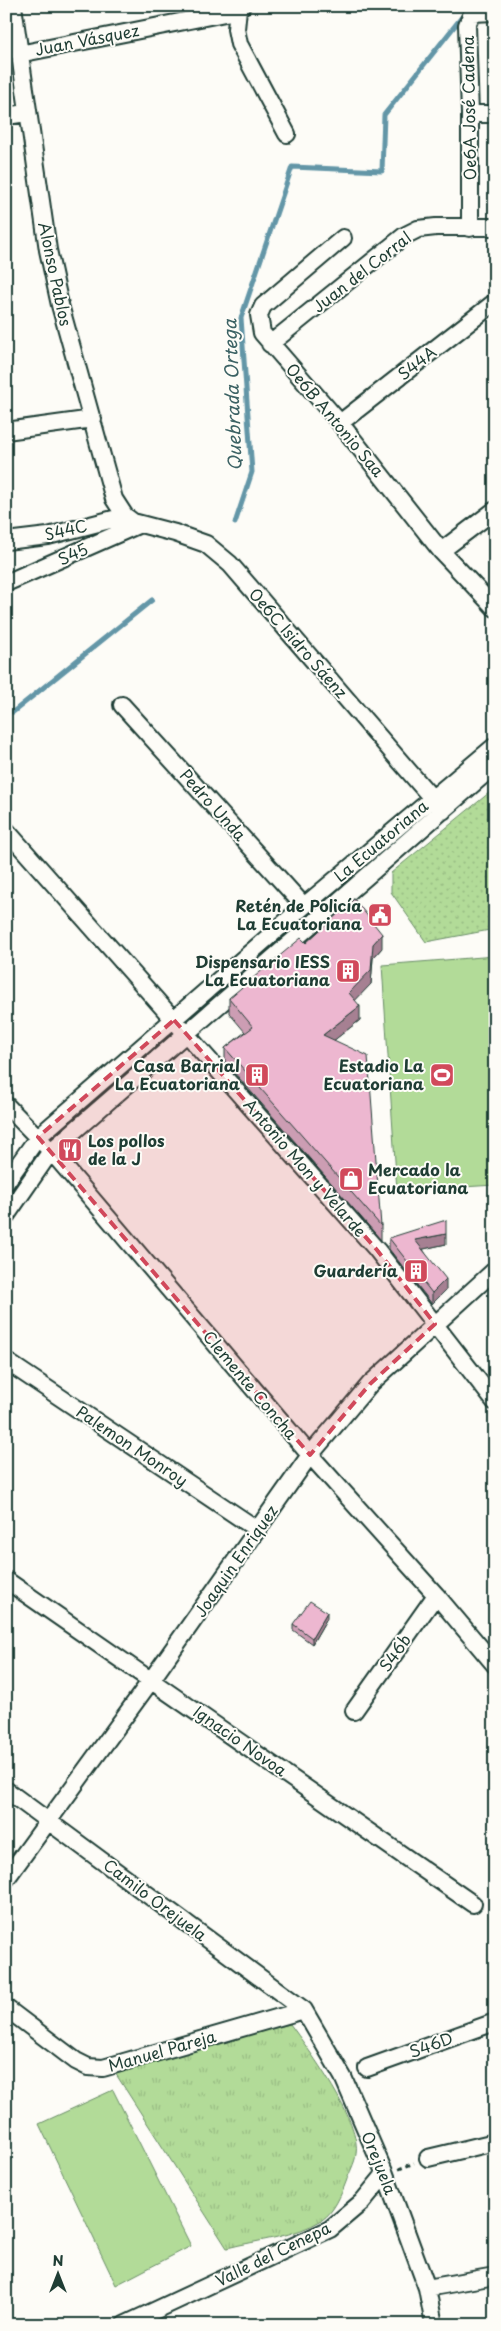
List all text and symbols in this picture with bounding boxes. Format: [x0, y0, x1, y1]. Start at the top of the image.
street label: Juan Vásquez [33, 17, 141, 61]
street label: Oe6A José Cadena [455, 35, 481, 181]
street label: Alonso Pablos [33, 219, 79, 328]
street label: Juan del Corral [307, 225, 416, 317]
water label: Quebrada Ortega [215, 318, 248, 472]
street label: S44A [392, 339, 441, 385]
street label: Oe6B Antonio Saa [281, 357, 391, 481]
street label: S44C [42, 512, 90, 546]
street label: S45 [54, 536, 91, 570]
street label: Oe6C Isidro Sáenz [244, 582, 354, 703]
street label: Pedro Unda [175, 763, 253, 846]
street label: La Ecuatoriana [328, 794, 433, 887]
place label: Retén de Policía La Ecuatoriana [235, 893, 362, 935]
public building icon: Retén de Policía La Ecuatoriana [367, 902, 393, 928]
place label: Dispensario IESS La Ecuatoriana [195, 949, 330, 991]
building icon: Dispensario IESS La Ecuatoriana [335, 958, 361, 984]
place label: Casa Barrial La Ecuatoriana [115, 1053, 240, 1095]
place label: Estadio La Ecuatoriana [324, 1053, 424, 1095]
building icon: Casa Barrial La Ecuatoriana [244, 1062, 270, 1088]
sports icon: Estadio La Ecuatoriana [429, 1062, 455, 1088]
street label: Antonio Mon y Velarde [239, 1093, 373, 1242]
place label: Los pollos de la J [88, 1128, 165, 1170]
restaurant icon: Los pollos de la J [57, 1137, 83, 1163]
place label: Mercado la Ecuatoriana [368, 1157, 468, 1199]
shop icon: Mercado la Ecuatoriana [338, 1166, 364, 1192]
place label: Guardería [313, 1258, 398, 1282]
building icon: Guardería [403, 1258, 429, 1284]
street label: Clemente Concha [198, 1325, 304, 1444]
street label: Palemon Monroy [72, 1399, 193, 1491]
street label: Joaquin Enriquez [188, 1499, 283, 1621]
street label: S46b [373, 1629, 416, 1676]
street label: Ignacio Novoa [189, 1699, 292, 1781]
street label: Camilo Orejuela [99, 1852, 212, 1946]
street label: Manuel Pareja [105, 2023, 218, 2077]
street label: S46D [405, 2025, 456, 2063]
street label: Orejuela [356, 2127, 403, 2198]
street label: Valle del Cenepa [211, 2215, 334, 2291]
north arrow [32, 2248, 82, 2298]
text: N [52, 2250, 64, 2271]

